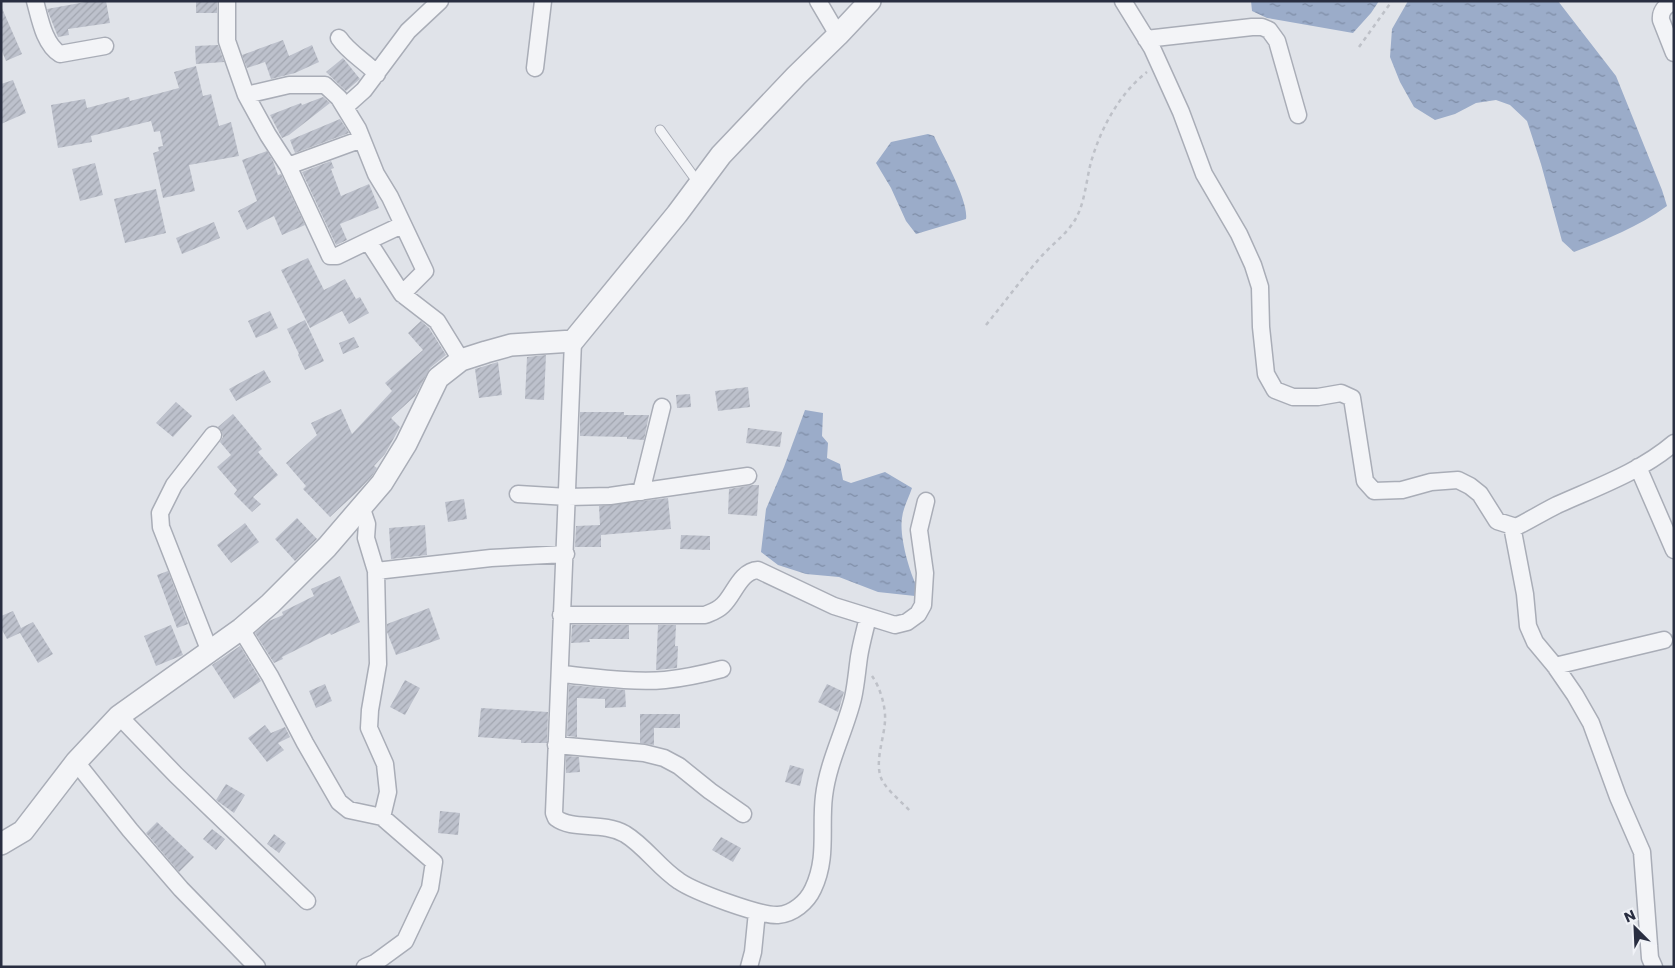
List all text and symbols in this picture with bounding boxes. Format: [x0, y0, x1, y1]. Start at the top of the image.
north arrow [1610, 903, 1660, 953]
text: N [1621, 905, 1639, 927]

